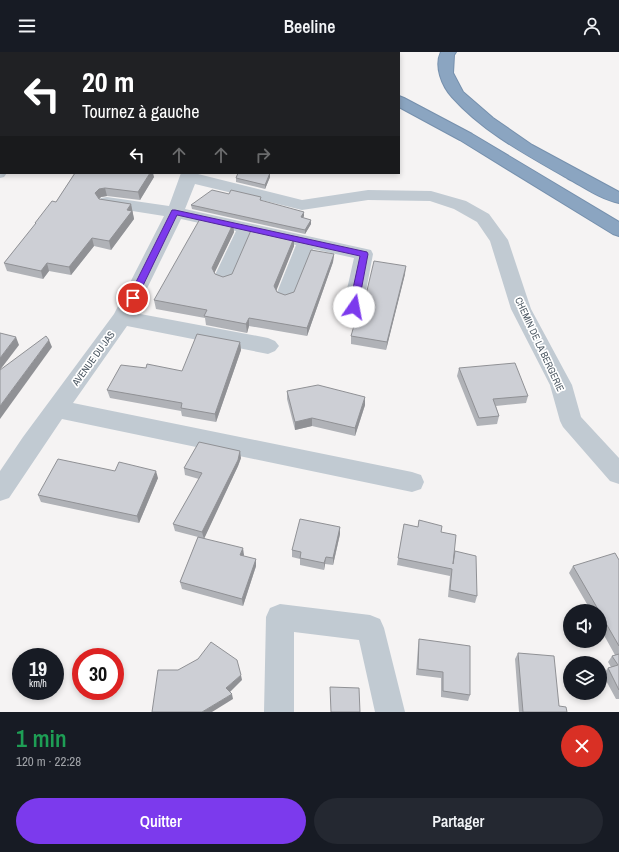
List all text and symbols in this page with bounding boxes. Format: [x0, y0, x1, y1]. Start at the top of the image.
text: Beeline [284, 14, 335, 39]
icon: menu [16, 15, 38, 37]
icon: person [581, 15, 603, 37]
text: 20 m [82, 63, 134, 101]
icon: left [16, 68, 68, 120]
text: Tournez à gauche [82, 99, 199, 124]
icon: left [126, 144, 148, 166]
icon: ahead [168, 144, 190, 166]
icon: ahead [210, 144, 232, 166]
icon: right [252, 144, 274, 166]
pin [116, 281, 150, 315]
position arrow [333, 286, 375, 328]
icon: arrive [122, 287, 144, 309]
street label: CHEMIN DE LA BERGERIE [512, 295, 567, 393]
street label: AVENUE DU JAS [69, 328, 118, 389]
map controls [563, 604, 607, 700]
button: sound [563, 604, 607, 648]
speed limit sign: 30 [72, 648, 124, 700]
text: 19 [29, 655, 47, 682]
button: layers [563, 656, 607, 700]
text: km/h [29, 677, 47, 690]
text: 1 min [16, 722, 67, 754]
button: close [561, 725, 603, 767]
text: 120 m · 22:28 [16, 753, 81, 770]
button: Quitter [16, 798, 306, 844]
button: Partager [314, 798, 603, 844]

